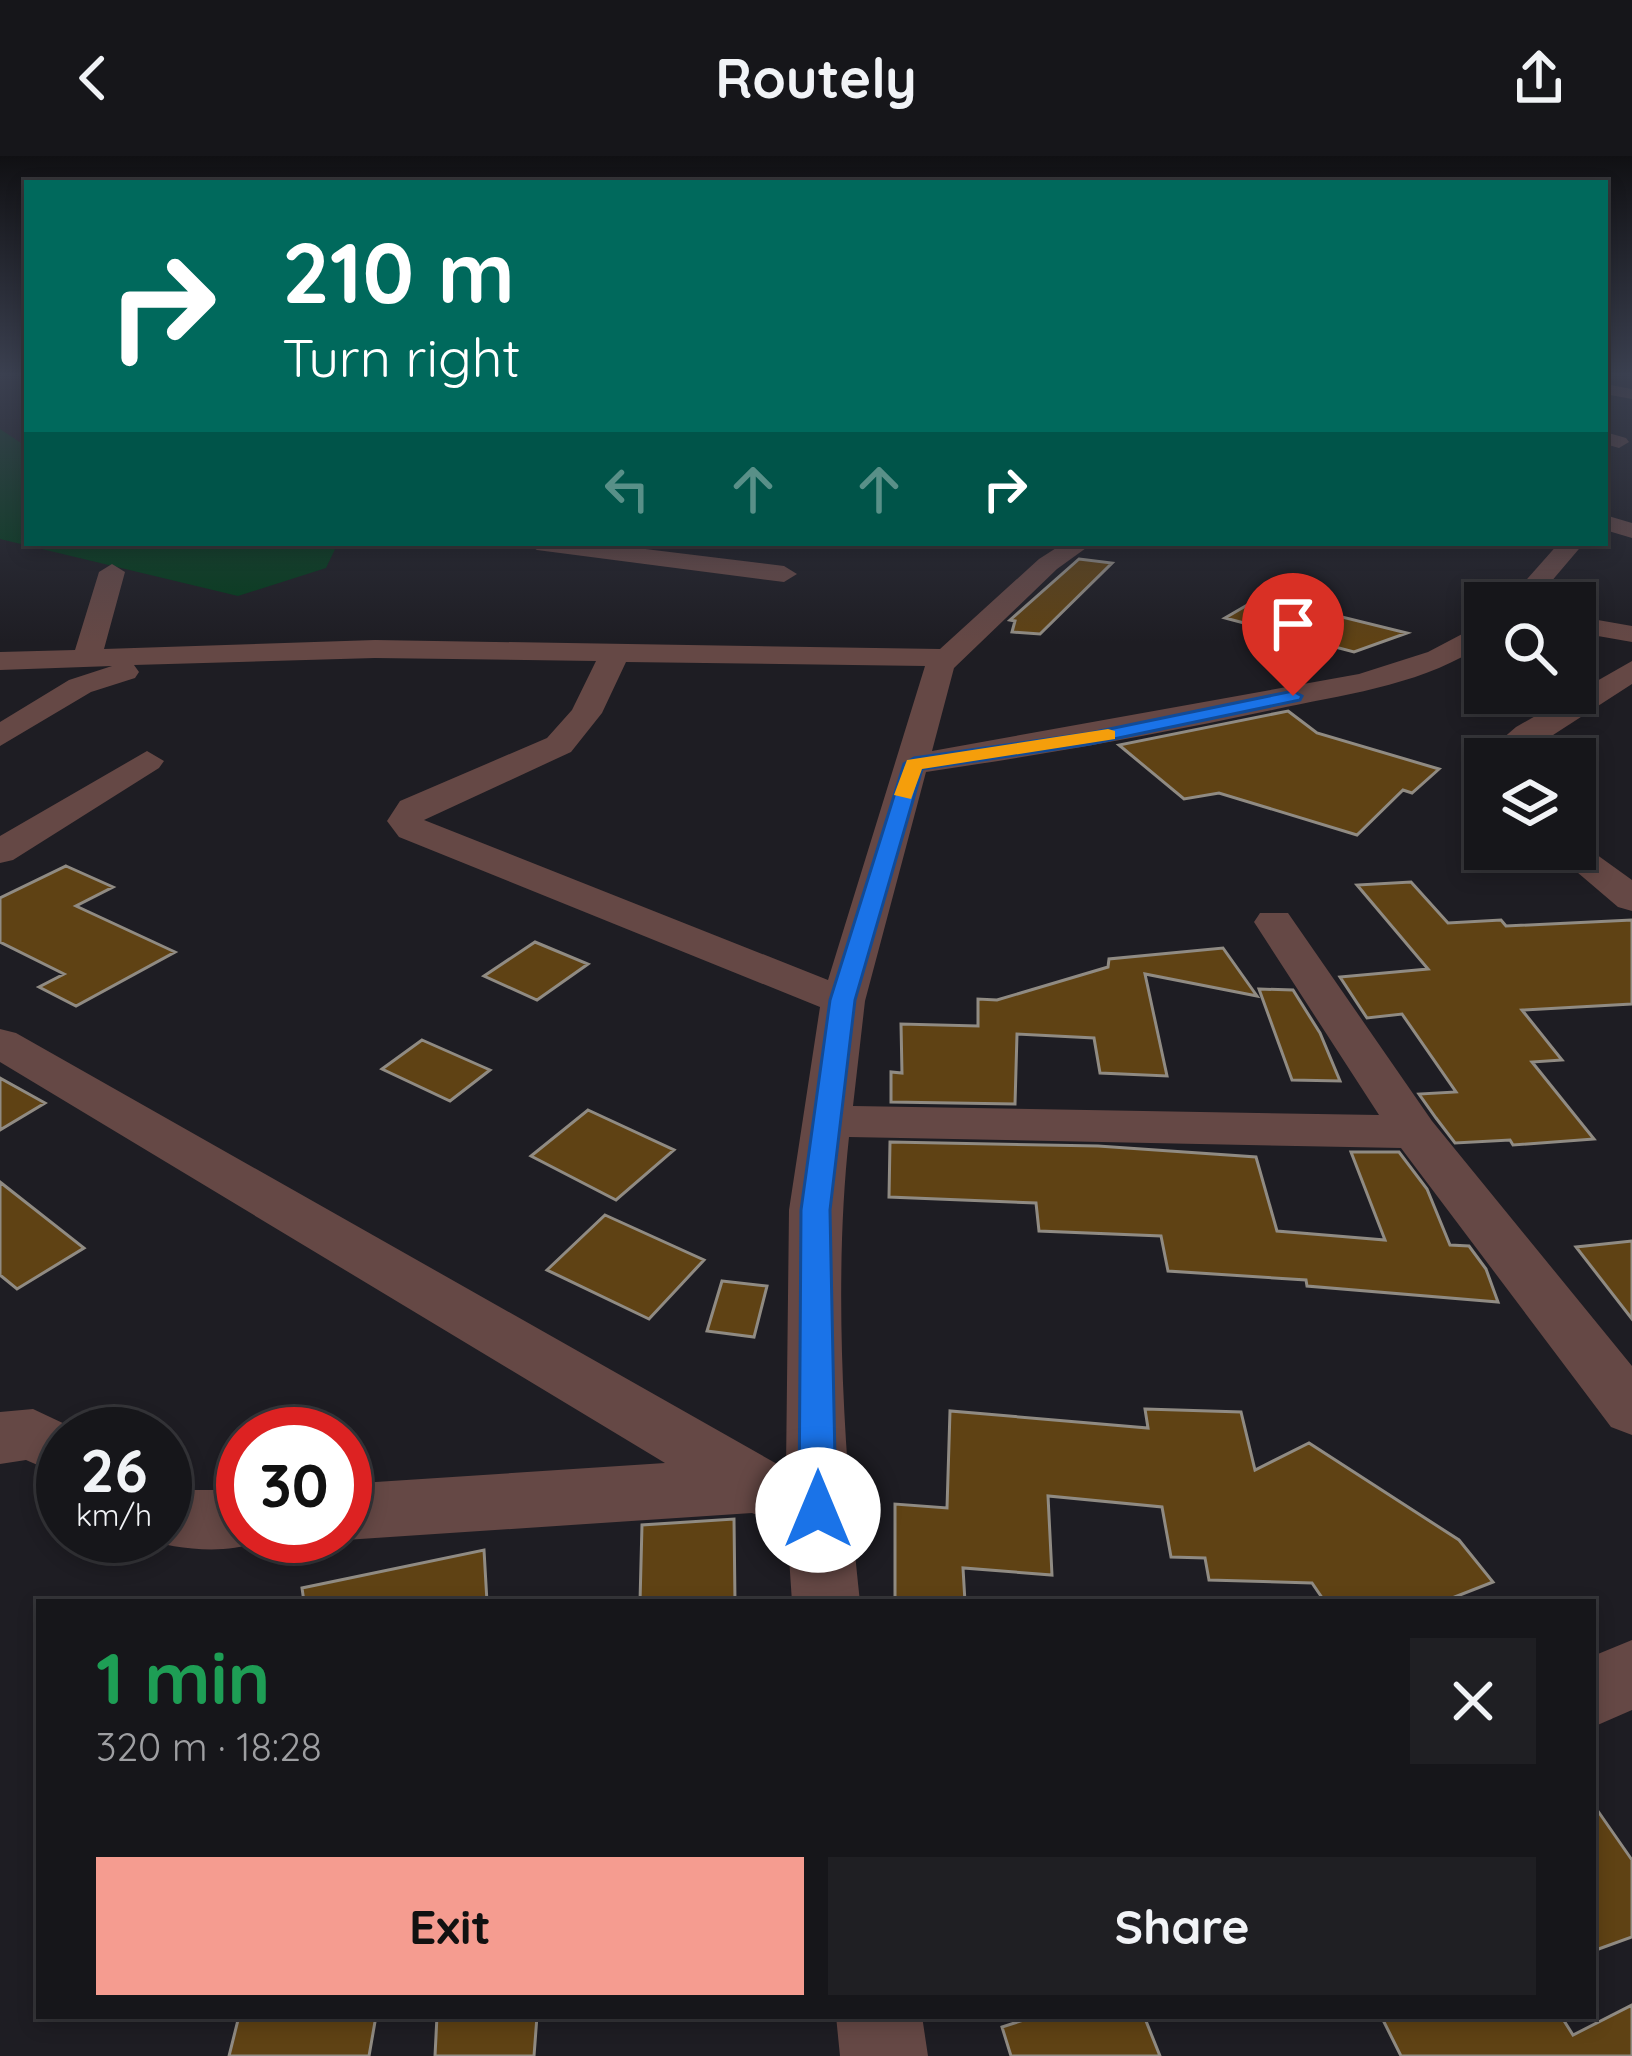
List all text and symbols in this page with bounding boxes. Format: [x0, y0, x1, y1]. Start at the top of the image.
text: Routely [715, 44, 917, 112]
icon: back [60, 45, 126, 111]
icon: share [1506, 45, 1572, 111]
text: 210 m [282, 219, 515, 324]
icon: right [84, 228, 240, 384]
text: Turn right [282, 323, 521, 391]
icon: left [594, 456, 660, 522]
icon: ahead [720, 456, 786, 522]
icon: ahead [846, 456, 912, 522]
icon: right [972, 456, 1038, 522]
pin [1242, 573, 1344, 696]
map controls [1464, 582, 1596, 870]
button: search [1464, 582, 1596, 714]
icon: arrive [1260, 591, 1326, 657]
button: layers [1464, 738, 1596, 870]
speed limit sign: 30 [216, 1407, 372, 1563]
text: 26 [80, 1432, 148, 1507]
position arrow [755, 1447, 881, 1573]
text: km/h [76, 1496, 152, 1534]
text: 1 min [96, 1632, 270, 1722]
button: close [1410, 1638, 1536, 1764]
text: 320 m · 18:28 [96, 1722, 322, 1771]
button: Exit [96, 1857, 804, 1995]
button: Share [828, 1857, 1536, 1995]

